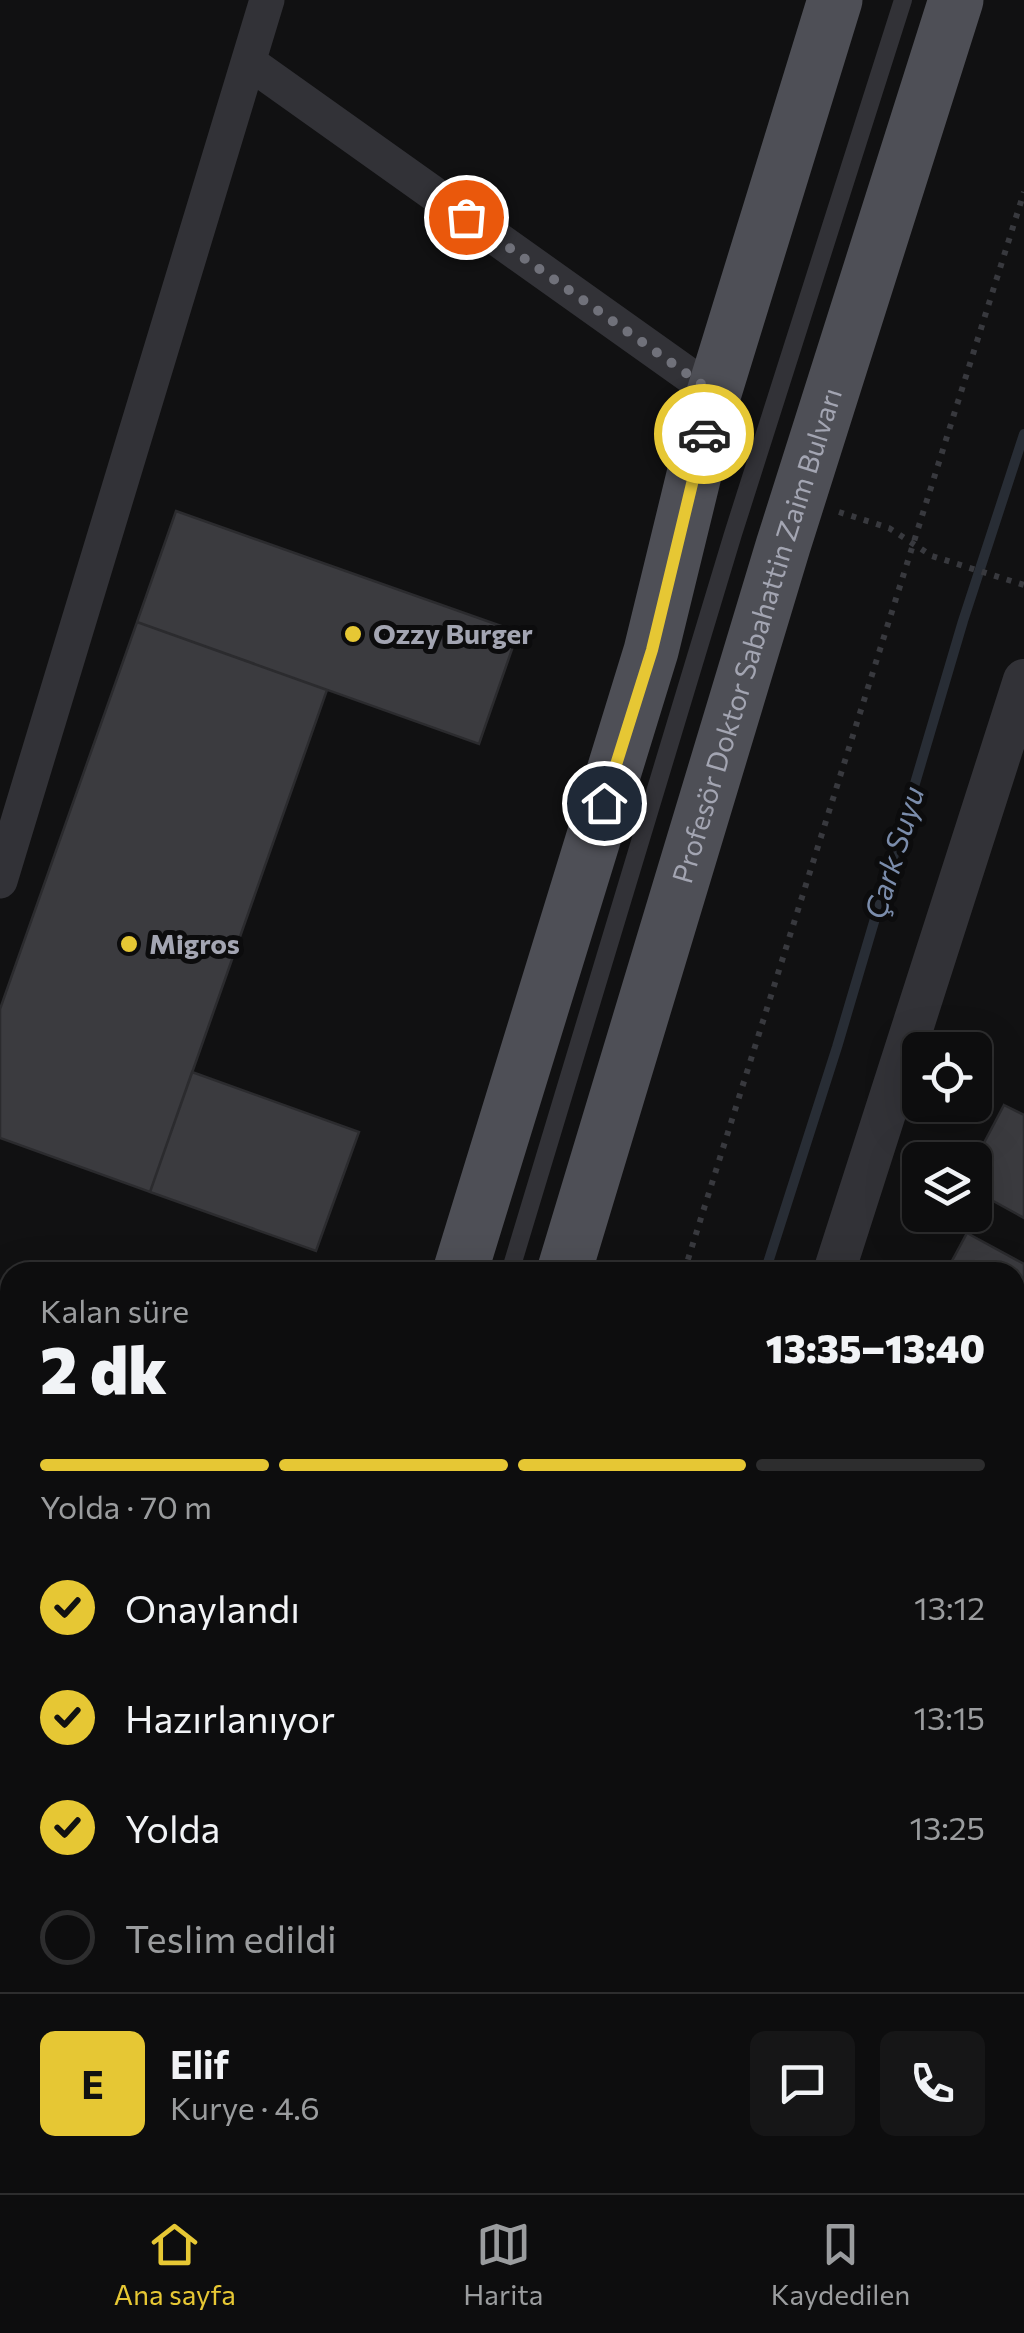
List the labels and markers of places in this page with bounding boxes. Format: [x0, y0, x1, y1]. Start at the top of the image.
pin [424, 175, 509, 260]
place label: Ozzy Burger [373, 616, 533, 650]
marker: Ozzy Burger [342, 623, 364, 645]
pin [562, 761, 647, 846]
place label: Migros [149, 926, 240, 960]
marker: Migros [118, 933, 140, 955]

